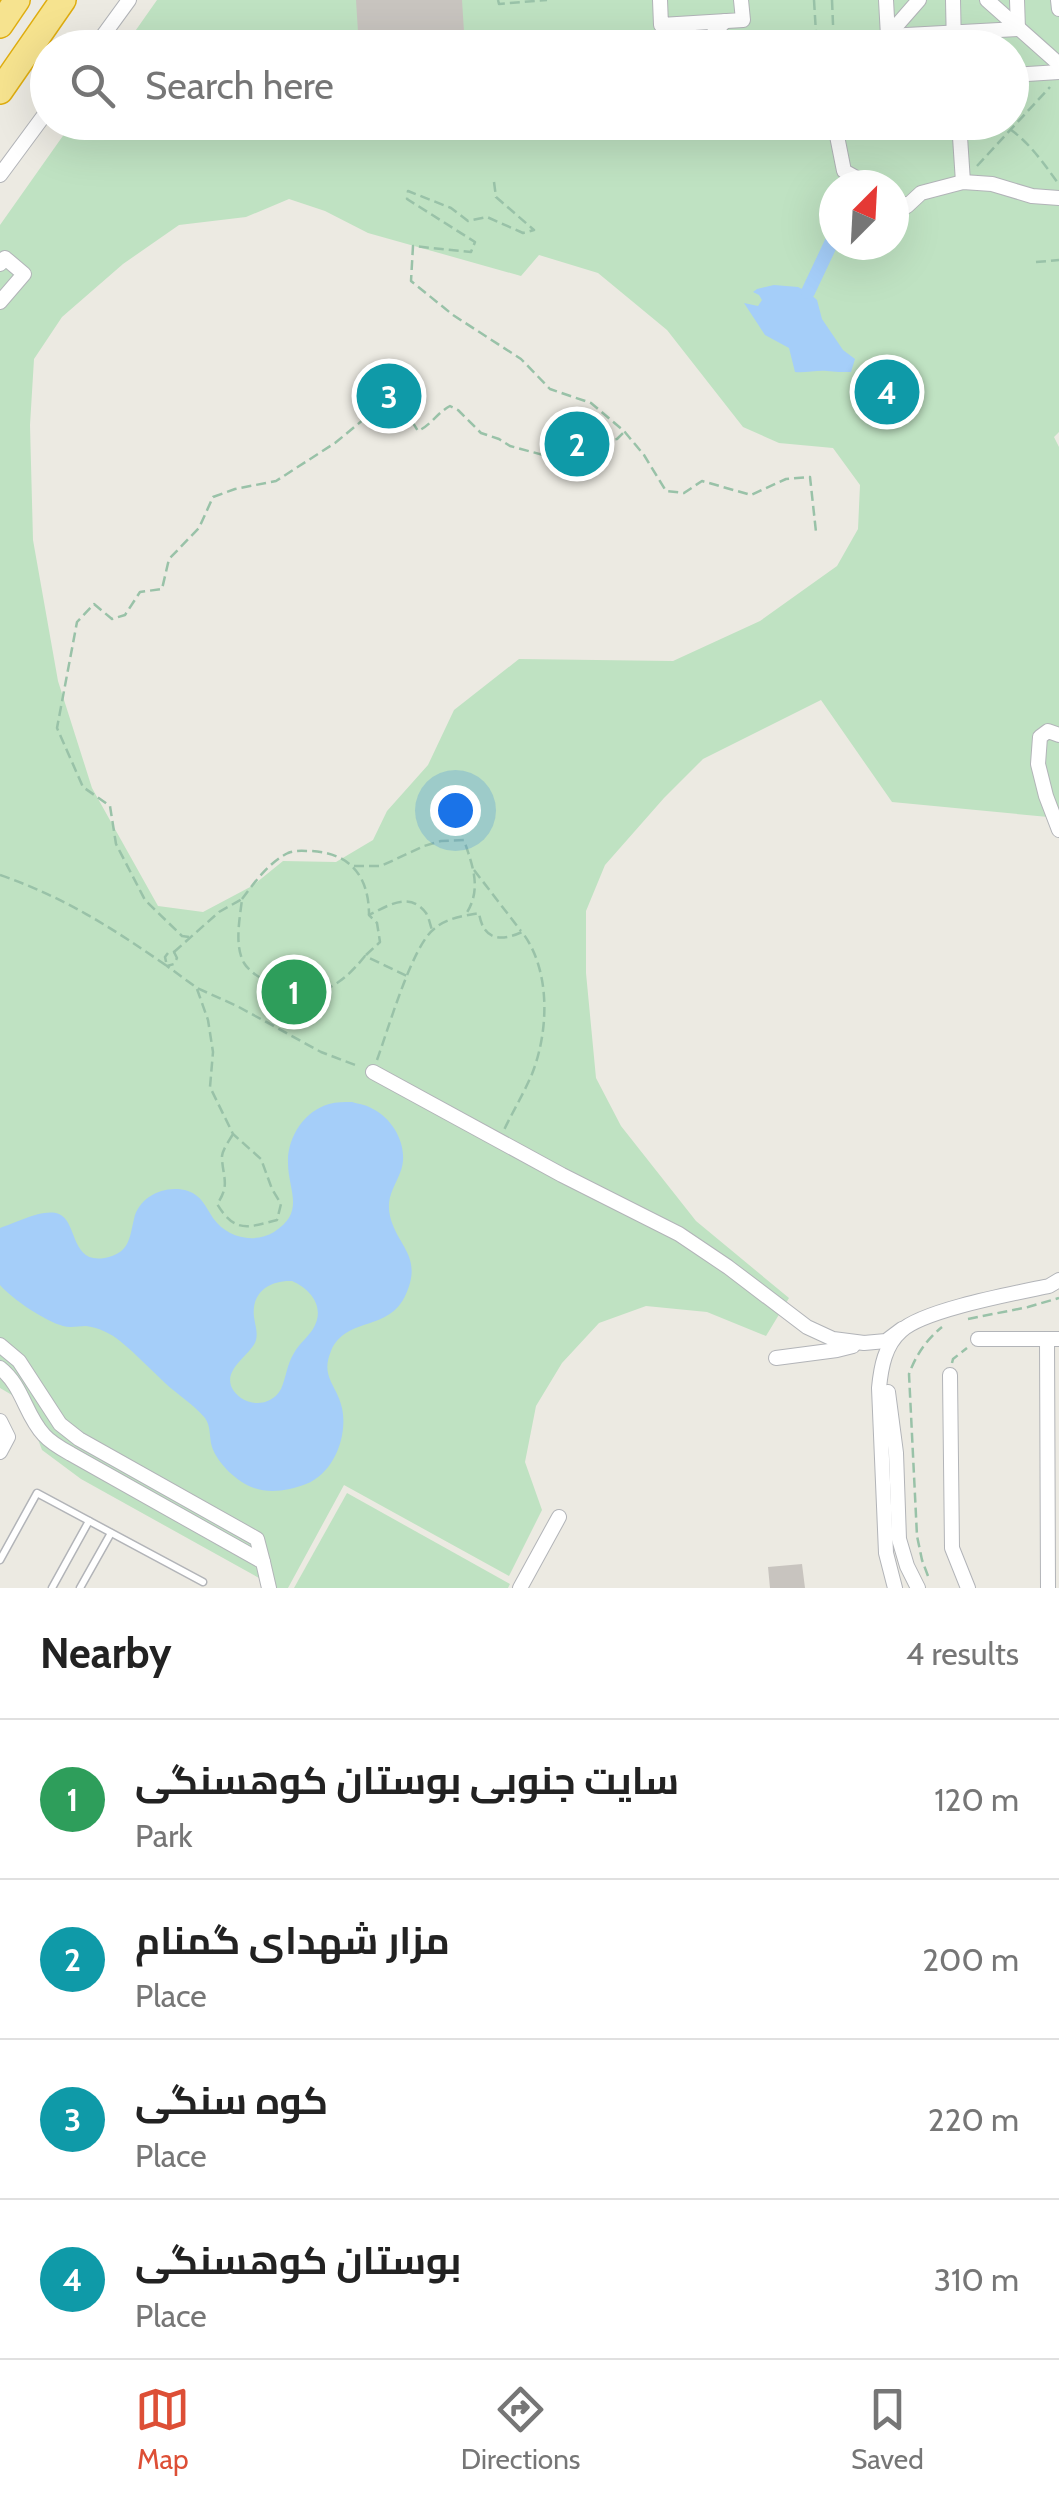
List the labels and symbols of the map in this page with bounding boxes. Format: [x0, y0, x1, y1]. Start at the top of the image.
north arrow [819, 170, 909, 260]
pin: 4 [854, 354, 920, 430]
pin: 3 [356, 358, 422, 434]
pin: 2 [544, 406, 610, 482]
your location [430, 785, 481, 836]
pin: 1 [262, 954, 326, 1030]

